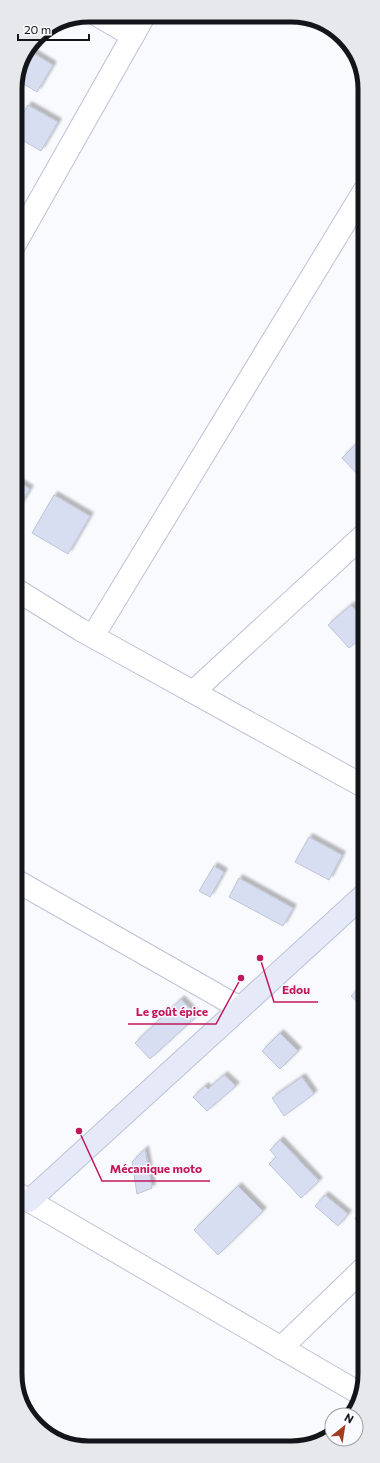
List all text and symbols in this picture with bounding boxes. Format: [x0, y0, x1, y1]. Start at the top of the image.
scale bar [18, 16, 89, 42]
text: 20 m [24, 22, 51, 36]
callout: Edou [274, 978, 318, 1002]
text: Edou [282, 982, 310, 996]
callout: Le goût épice [128, 1000, 216, 1024]
text: Le goût épice [136, 1004, 208, 1018]
callout: Mécanique moto [102, 1157, 210, 1181]
text: Mécanique moto [110, 1161, 202, 1175]
north arrow [324, 1407, 364, 1447]
text: N [342, 1410, 356, 1426]

